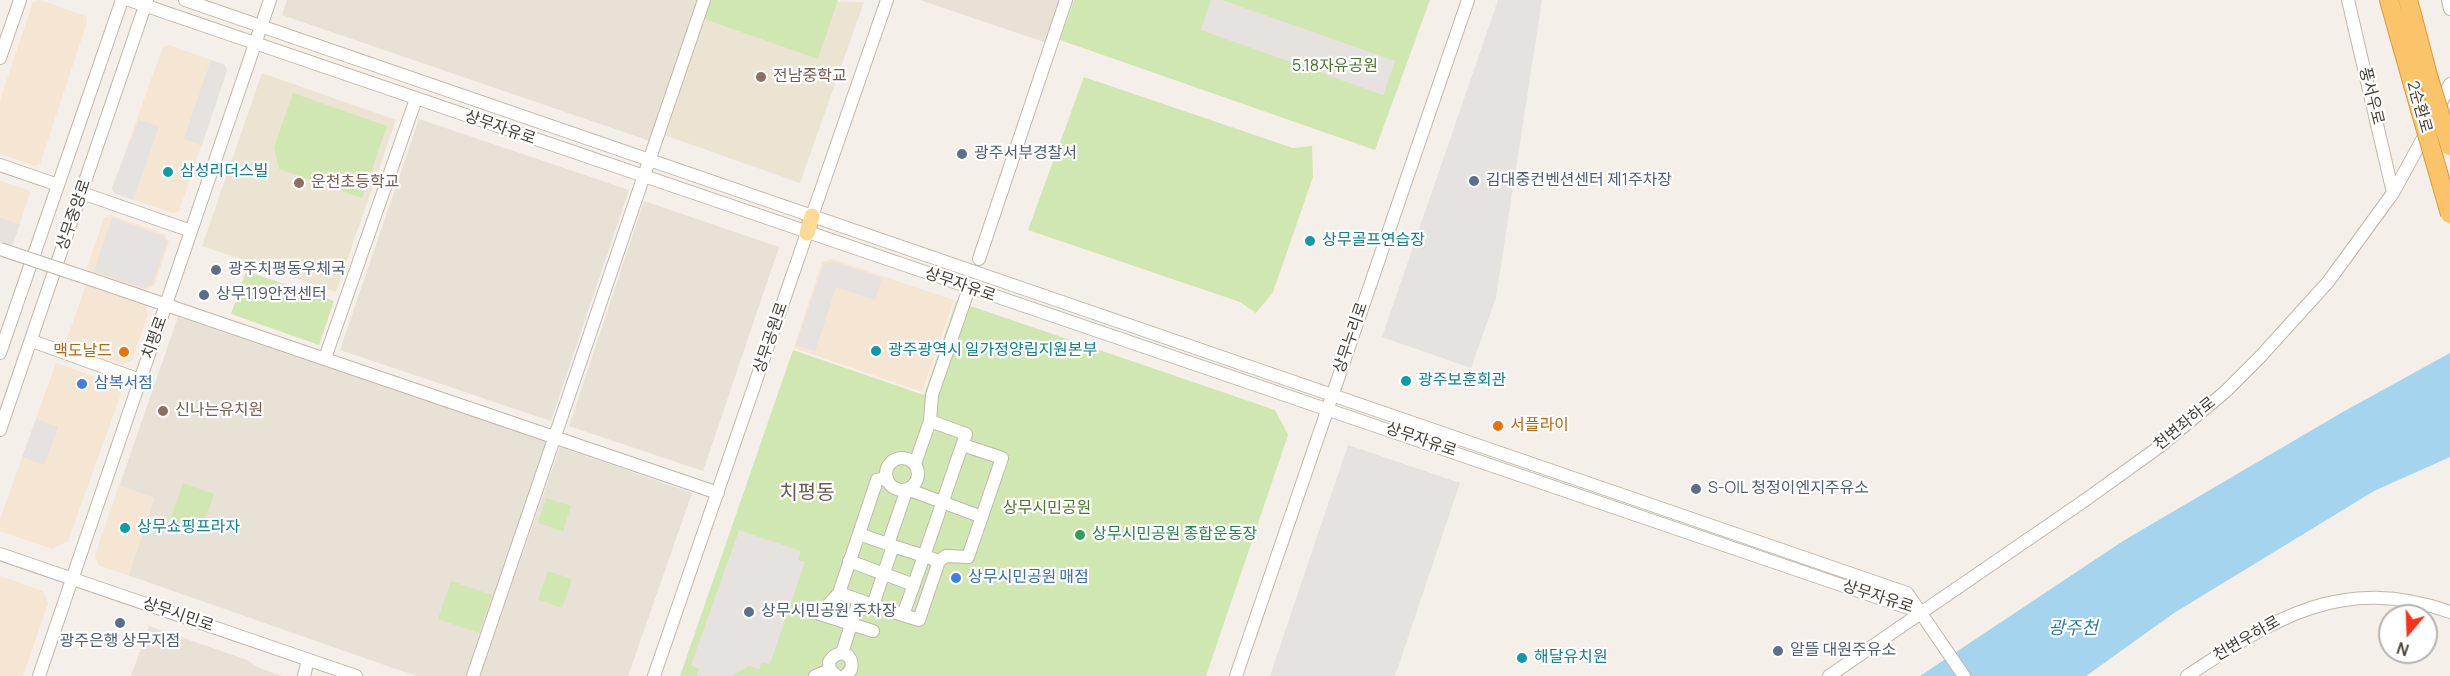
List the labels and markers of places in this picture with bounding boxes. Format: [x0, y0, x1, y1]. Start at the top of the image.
place label: 전남중학교 [773, 67, 847, 87]
marker: 전남중학교 [754, 70, 768, 84]
place label: 광주서부경찰서 [974, 144, 1077, 164]
marker: 광주서부경찰서 [955, 147, 969, 161]
place label: 삼성리더스빌 [180, 162, 268, 182]
marker: 삼성리더스빌 [161, 165, 175, 179]
place label: 김대중컨벤션센터 제1주차장 [1486, 171, 1672, 191]
place label: 운천초등학교 [311, 173, 399, 193]
marker: 김대중컨벤션센터 제1주차장 [1467, 174, 1481, 188]
marker: 운천초등학교 [292, 176, 306, 190]
place label: 상무골프연습장 [1322, 231, 1425, 251]
marker: 상무골프연습장 [1303, 234, 1317, 248]
place label: 광주치평동우체국 [228, 260, 346, 280]
marker: 광주치평동우체국 [209, 263, 223, 277]
place label: 상무119안전센터 [216, 285, 327, 305]
marker: 상무119안전센터 [197, 288, 211, 302]
place label: 광주광역시 일가정양립지원본부 [888, 341, 1097, 361]
place label: 맥도날드 [53, 342, 112, 362]
marker: 광주광역시 일가정양립지원본부 [869, 344, 883, 358]
marker: 맥도날드 [117, 345, 131, 359]
place label: 광주보훈회관 [1418, 371, 1506, 391]
place label: 삼복서점 [94, 374, 153, 394]
marker: 광주보훈회관 [1399, 374, 1413, 388]
marker: 삼복서점 [75, 377, 89, 391]
place label: 신나는유치원 [175, 401, 263, 421]
marker: 신나는유치원 [156, 404, 170, 418]
place label: 서플라이 [1510, 416, 1569, 436]
marker: 서플라이 [1491, 419, 1505, 433]
place label: S-OIL 청정이엔지주유소 [1708, 479, 1869, 499]
marker: S-OIL 청정이엔지주유소 [1689, 482, 1703, 496]
place label: 상무쇼핑프라자 [137, 518, 240, 538]
marker: 상무쇼핑프라자 [118, 521, 132, 535]
place label: 상무시민공원 종합운동장 [1092, 525, 1257, 545]
marker: 상무시민공원 종합운동장 [1073, 528, 1087, 542]
place label: 상무시민공원 매점 [968, 568, 1089, 588]
marker: 상무시민공원 매점 [949, 571, 963, 585]
place label: 상무시민공원 주차장 [761, 602, 897, 622]
marker: 상무시민공원 주차장 [742, 605, 756, 619]
marker: 광주은행 상무지점 [113, 616, 127, 630]
place label: 광주은행 상무지점 [60, 632, 180, 652]
place label: 알뜰 대원주유소 [1790, 641, 1896, 661]
marker: 알뜰 대원주유소 [1771, 644, 1785, 658]
place label: 해달유치원 [1534, 648, 1608, 668]
marker: 해달유치원 [1515, 651, 1529, 665]

